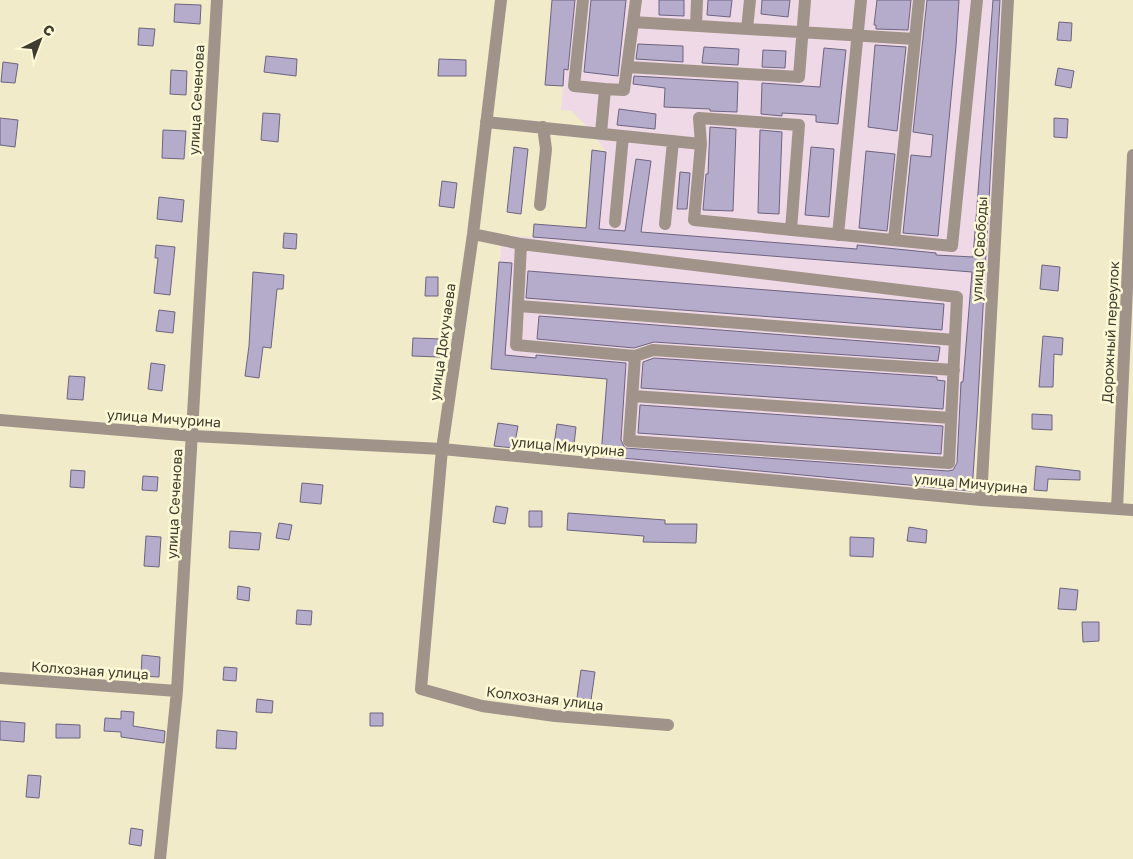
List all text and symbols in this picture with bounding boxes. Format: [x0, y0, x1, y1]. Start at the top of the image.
north arrow [15, 15, 65, 65]
text: С [40, 20, 58, 40]
street label: улица Сеченова [185, 44, 207, 156]
street label: улица Свободы [968, 196, 990, 302]
street label: Дорожный переулок [1098, 260, 1122, 404]
street label: улица Докучаева [425, 282, 459, 402]
street label: улица Мичурина [106, 406, 222, 430]
street label: улица Мичурина [510, 433, 626, 459]
street label: улица Сеченова [163, 448, 185, 560]
street label: улица Мичурина [913, 470, 1029, 496]
street label: Колхозная улица [31, 657, 149, 683]
street label: Колхозная улица [485, 682, 605, 714]

